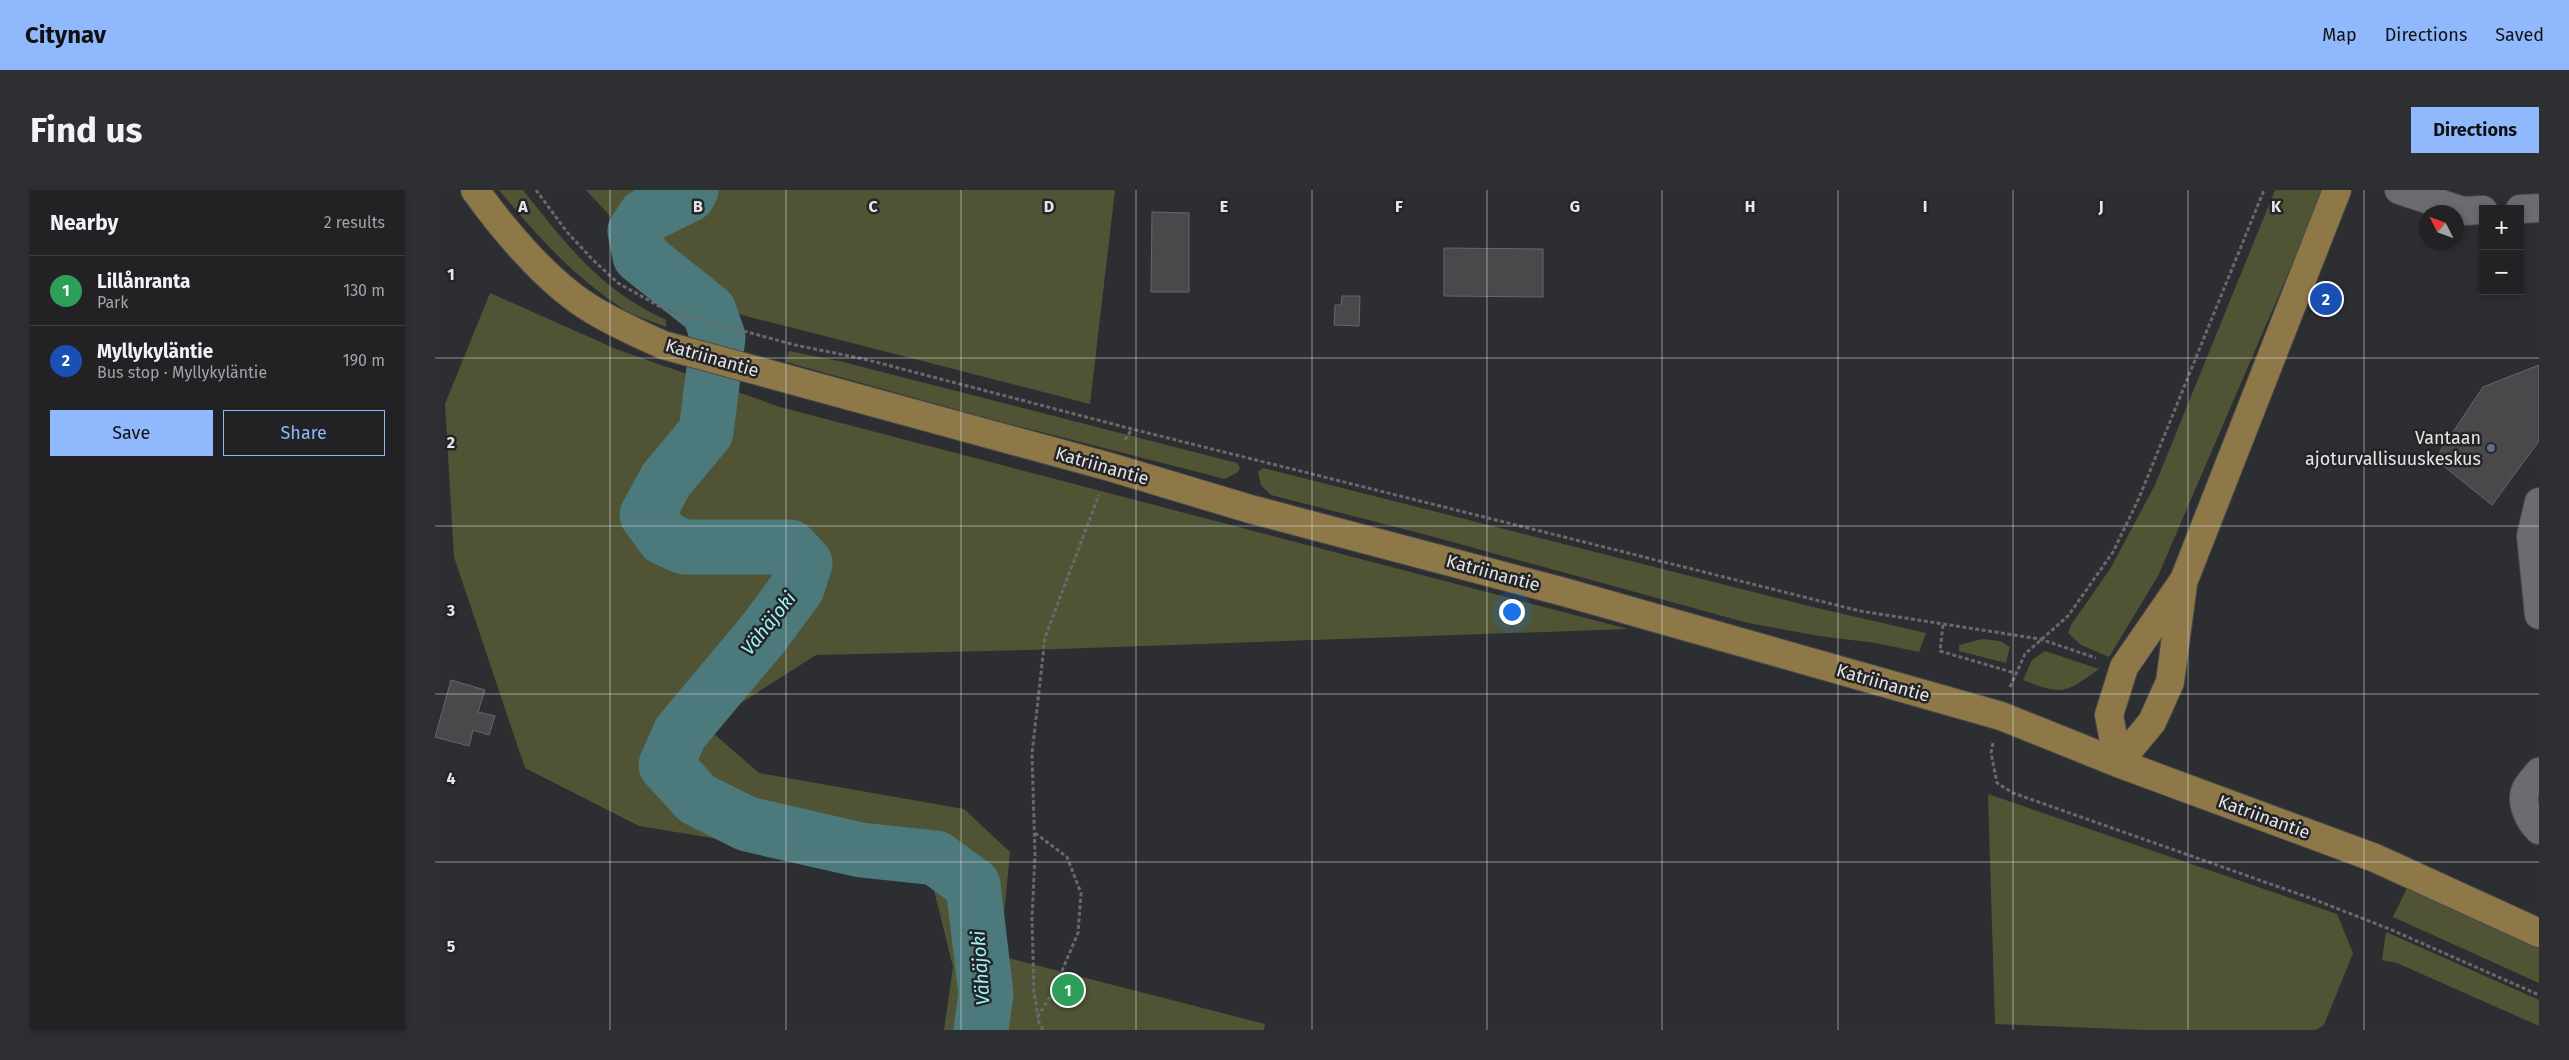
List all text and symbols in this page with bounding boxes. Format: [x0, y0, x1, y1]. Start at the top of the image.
text: Citynav [25, 21, 106, 49]
text: Map [2322, 24, 2357, 46]
text: Directions [2385, 24, 2467, 46]
text: Saved [2495, 24, 2544, 46]
button: Directions [2411, 107, 2539, 153]
text: Find us [30, 109, 142, 151]
text: A [517, 197, 528, 216]
text: B [693, 197, 703, 216]
text: C [868, 197, 878, 216]
text: D [1044, 197, 1054, 216]
text: E [1220, 197, 1228, 216]
text: F [1395, 197, 1403, 216]
text: G [1570, 197, 1580, 216]
text: H [1745, 197, 1755, 216]
text: I [1923, 197, 1927, 216]
text: J [2097, 197, 2104, 216]
text: K [2271, 197, 2282, 216]
north arrow [2419, 205, 2464, 250]
map controls [2479, 205, 2524, 295]
button: + [2479, 205, 2524, 250]
text: Nearby [50, 210, 118, 236]
text: 2 results [324, 213, 385, 232]
button: − [2479, 250, 2524, 295]
text: 1 [447, 265, 455, 284]
text: Lillånranta [97, 270, 191, 293]
pin: 2 [2310, 280, 2342, 318]
text: 1 [62, 281, 70, 300]
text: 130 m [343, 281, 385, 300]
text: Park [97, 293, 129, 312]
street label: Katriinantie [663, 334, 761, 382]
text: Myllykyläntie [97, 340, 213, 363]
text: 2 [62, 351, 70, 370]
text: 190 m [343, 351, 385, 370]
text: Bus stop · Myllykyläntie [97, 363, 267, 382]
button: Save [50, 410, 213, 456]
button: Share [223, 410, 385, 456]
place label: Vantaan ajoturvallisuuskeskus [2305, 427, 2481, 470]
text: 2 [447, 433, 455, 452]
street label: Katriinantie [1053, 442, 1151, 490]
marker: Vantaan ajoturvallisuuskeskus [2485, 442, 2497, 454]
street label: Katriinantie [1444, 550, 1542, 596]
water label: Vähäjoki [736, 587, 801, 660]
your location [1499, 599, 1525, 625]
text: 3 [446, 601, 455, 620]
street label: Katriinantie [1834, 659, 1932, 707]
text: 4 [446, 769, 456, 788]
street label: Katriinantie [2215, 790, 2313, 844]
water label: Vähäjoki [966, 929, 995, 1006]
text: 5 [447, 937, 456, 956]
pin: 1 [1052, 971, 1084, 1009]

